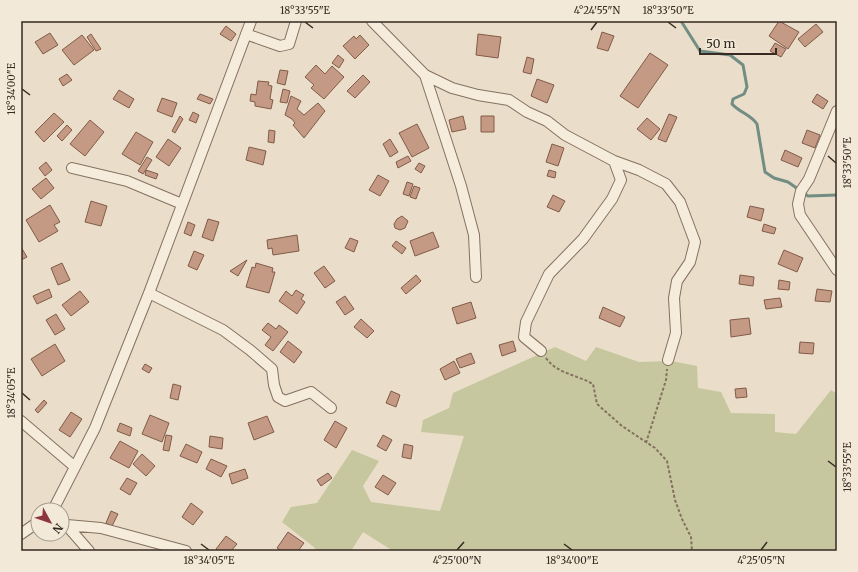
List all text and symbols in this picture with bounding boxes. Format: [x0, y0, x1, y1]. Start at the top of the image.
text: 18°33'55"E [280, 4, 331, 17]
text: 4°24'55"N [574, 4, 620, 17]
text: 18°33'50"E [642, 4, 694, 17]
scale bar [700, 30, 776, 56]
text: 50 m [706, 36, 735, 51]
text: 18°34'00"E [5, 62, 18, 115]
text: 18°33'50"E [841, 137, 854, 189]
text: 18°34'05"E [5, 367, 18, 418]
text: 18°33'55"E [841, 441, 854, 492]
north arrow [30, 502, 70, 542]
text: N [49, 521, 66, 536]
text: 18°34'05"E [184, 554, 235, 567]
text: 4°25'00"N [433, 554, 482, 567]
text: 18°34'00"E [546, 554, 599, 567]
text: 4°25'05"N [737, 554, 785, 567]

